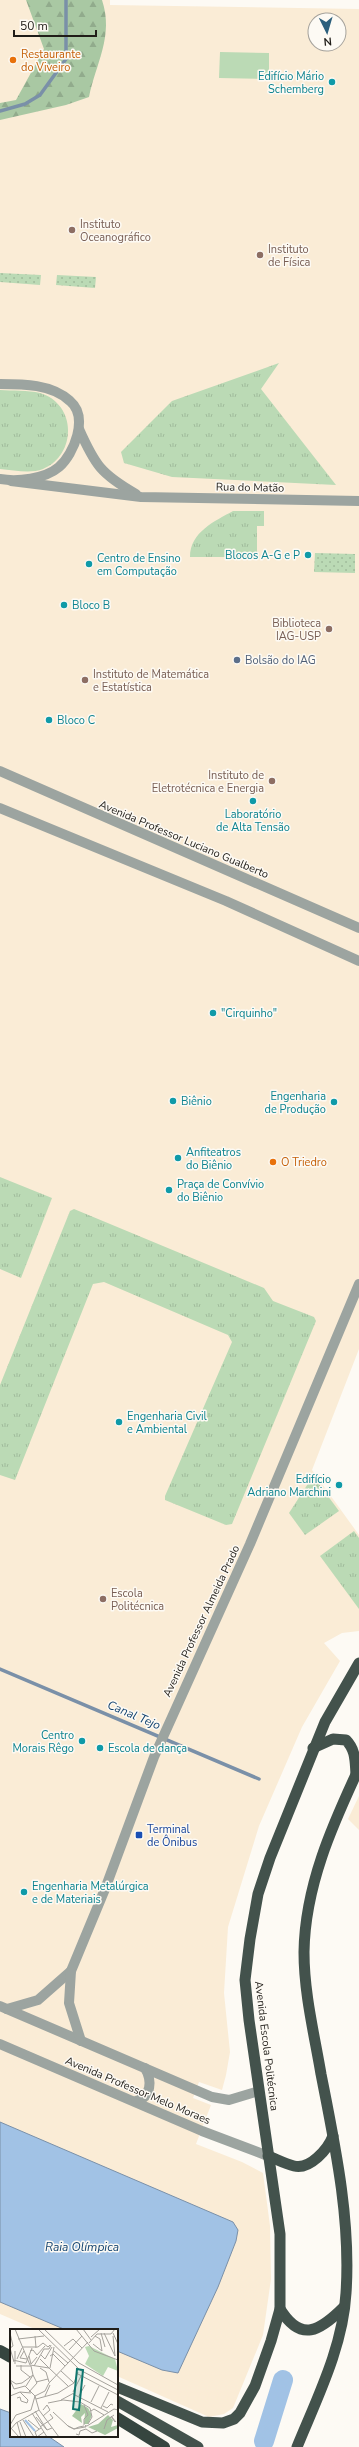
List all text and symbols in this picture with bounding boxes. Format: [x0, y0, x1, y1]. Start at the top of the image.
scale bar [14, 12, 96, 38]
north arrow [307, 12, 347, 52]
text: 50 m [20, 18, 48, 34]
text: N [323, 34, 333, 49]
place label: Restaurante do Viveiro [21, 47, 81, 75]
marker: Restaurante do Viveiro [8, 55, 18, 65]
place label: Edifício Mário Schemberg [258, 69, 324, 97]
marker: Edifício Mário Schemberg [327, 77, 337, 87]
place label: Instituto Oceanográfico [80, 217, 151, 245]
marker: Instituto Oceanográfico [67, 225, 77, 235]
place label: Instituto de Física [268, 242, 311, 270]
marker: Instituto de Física [255, 250, 265, 260]
street label: Rua do Matão [216, 479, 284, 496]
place label: Blocos A-G e P [225, 548, 300, 563]
marker: Blocos A-G e P [303, 550, 313, 560]
place label: Centro de Ensino em Computação [97, 551, 181, 579]
marker: Centro de Ensino em Computação [84, 559, 94, 569]
place label: Bloco B [72, 598, 110, 613]
marker: Bloco B [59, 600, 69, 610]
place label: Biblioteca IAG-USP [272, 616, 321, 644]
marker: Biblioteca IAG-USP [324, 624, 334, 634]
place label: Bolsão do IAG [245, 653, 316, 668]
marker: Bolsão do IAG [232, 655, 242, 665]
place label: Instituto de Matemática e Estatística [93, 667, 209, 695]
marker: Instituto de Matemática e Estatística [80, 675, 90, 685]
place label: Bloco C [57, 713, 95, 728]
marker: Bloco C [44, 715, 54, 725]
place label: Instituto de Eletrotécnica e Energia [152, 768, 264, 796]
marker: Instituto de Eletrotécnica e Energia [267, 776, 277, 786]
marker: Laboratório de Alta Tensão [248, 796, 258, 806]
street label: Avenida Professor Luciano Gualberto [97, 797, 271, 882]
place label: Laboratório de Alta Tensão [216, 807, 290, 835]
place label: "Cirquinho" [221, 1006, 277, 1021]
marker: "Cirquinho" [208, 1008, 218, 1018]
place label: Engenharia de Produção [264, 1089, 326, 1117]
place label: Biênio [181, 1094, 212, 1109]
marker: Biênio [168, 1096, 178, 1106]
marker: Engenharia de Produção [329, 1097, 339, 1107]
place label: Anfiteatros do Biênio [186, 1145, 241, 1173]
marker: Anfiteatros do Biênio [173, 1153, 183, 1163]
place label: O Triedro [281, 1155, 327, 1170]
marker: O Triedro [268, 1157, 278, 1167]
place label: Praça de Convívio do Biênio [177, 1177, 264, 1205]
marker: Praça de Convívio do Biênio [164, 1185, 174, 1195]
place label: Engenharia Civil e Ambiental [127, 1409, 208, 1437]
marker: Engenharia Civil e Ambiental [114, 1417, 124, 1427]
place label: Edifício Adriano Marchini [247, 1472, 331, 1500]
marker: Edifício Adriano Marchini [334, 1480, 344, 1490]
street label: Avenida Professor Almeida Prado [160, 1543, 243, 1700]
place label: Escola Politécnica [111, 1586, 164, 1614]
marker: Escola Politécnica [98, 1594, 108, 1604]
water label: Canal Tejo [105, 1697, 163, 1733]
place label: Centro Morais Rêgo [12, 1728, 74, 1756]
marker: Centro Morais Rêgo [77, 1736, 87, 1746]
place label: Escola de dança [108, 1741, 187, 1756]
marker: Escola de dança [95, 1743, 105, 1753]
place label: Terminal de Ônibus [147, 1822, 197, 1850]
marker: Terminal de Ônibus [134, 1830, 144, 1840]
place label: Engenharia Metalúrgica e de Materiais [32, 1879, 149, 1907]
marker: Engenharia Metalúrgica e de Materiais [19, 1887, 29, 1897]
street label: Avenida Escola Politécnica [251, 1980, 282, 2112]
street label: Avenida Professor Melo Moraes [63, 2053, 213, 2128]
water label: Raia Olímpica [45, 2239, 119, 2255]
inset map [10, 2329, 118, 2437]

